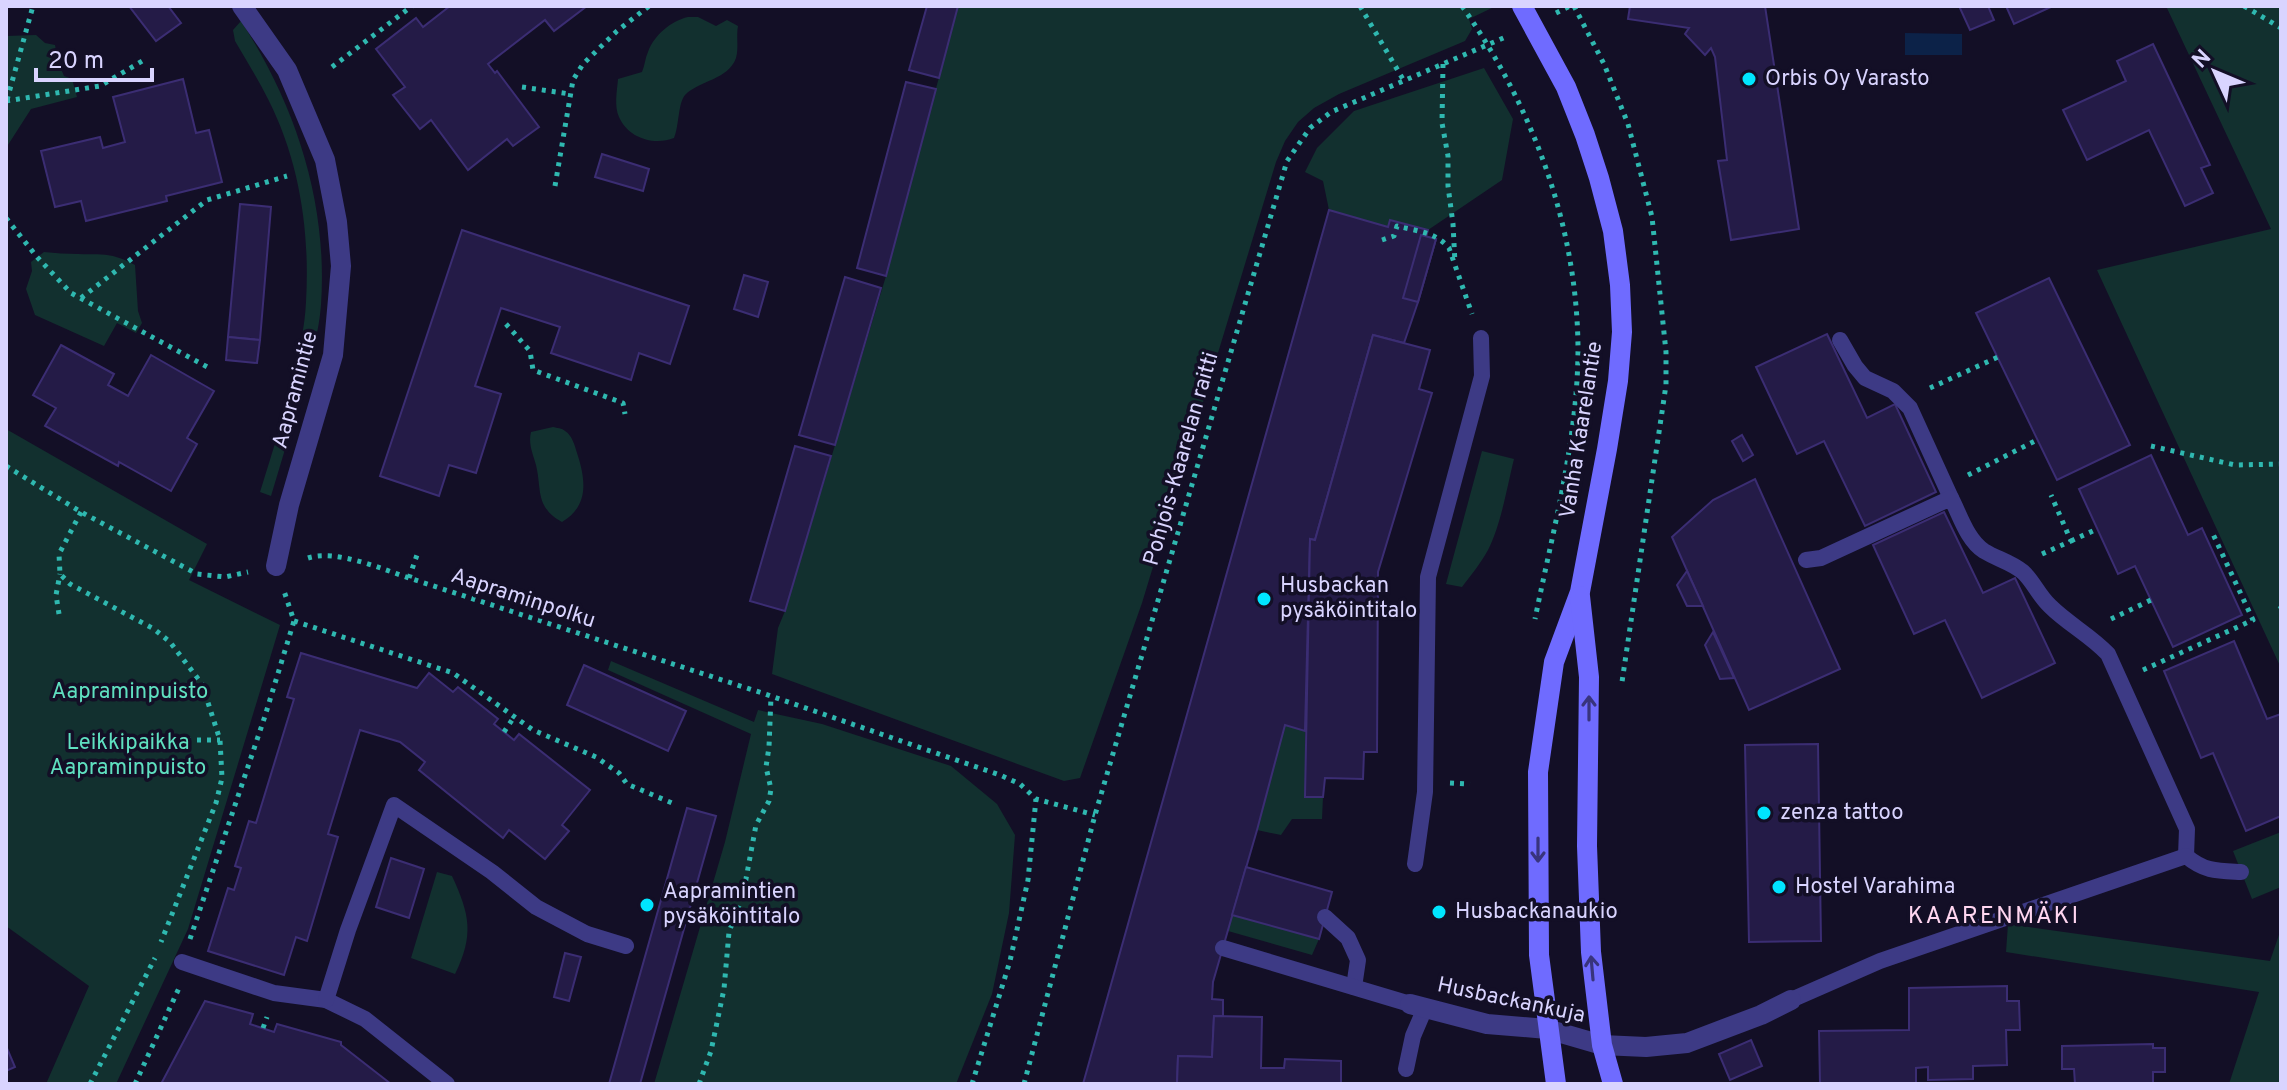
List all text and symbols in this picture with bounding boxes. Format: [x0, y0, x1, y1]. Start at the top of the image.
scale bar [36, 32, 152, 82]
north arrow [2175, 32, 2255, 112]
text: N [2187, 45, 2218, 75]
text: 20 m [48, 47, 104, 77]
place label: Orbis Oy Varasto [1765, 66, 1930, 93]
marker: Orbis Oy Varasto [1740, 70, 1758, 88]
street label: Aapramintie [267, 328, 325, 452]
street label: Vanha Kaarelantie [1555, 340, 1609, 520]
street label: Pohjois-Kaarelan raitti [1139, 349, 1225, 569]
street label: Aapraminpolku [447, 563, 599, 635]
place label: Husbackan pysäköintitalo [1280, 573, 1417, 625]
marker: Husbackan pysäköintitalo [1255, 590, 1273, 608]
park label: Aapraminpuisto [52, 679, 208, 706]
one-way arrow [1581, 695, 1596, 722]
park label: Leikkipaikka Aapraminpuisto [50, 730, 206, 782]
place label: zenza tattoo [1780, 800, 1904, 827]
marker: zenza tattoo [1755, 804, 1773, 822]
one-way arrow [1530, 836, 1546, 863]
place label: Hostel Varahima [1795, 874, 1955, 901]
marker: Hostel Varahima [1770, 878, 1788, 896]
place label: Aapramintien pysäköintitalo [663, 879, 800, 931]
marker: Aapramintien pysäköintitalo [638, 896, 656, 914]
place label: Husbackanaukio [1455, 899, 1618, 926]
district label: KAARENMÄKI [1908, 901, 2080, 932]
marker: Husbackanaukio [1430, 903, 1448, 921]
one-way arrow [1584, 955, 1599, 982]
street label: Husbackankuja [1434, 972, 1588, 1030]

